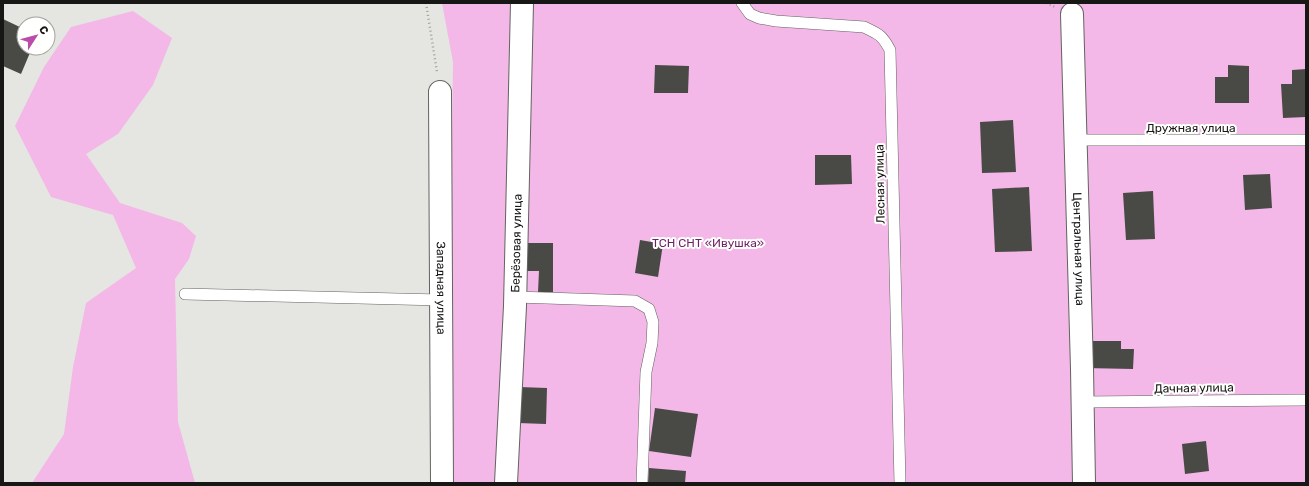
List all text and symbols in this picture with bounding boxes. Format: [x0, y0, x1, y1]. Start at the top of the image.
north arrow [16, 16, 56, 56]
text: С [36, 23, 51, 38]
street label: Дружная улица [1146, 121, 1236, 135]
street label: Лесная улица [872, 144, 888, 224]
street label: Центральная улица [1070, 192, 1087, 306]
street label: Берёзовая улица [508, 194, 525, 293]
park label: ТСН СНТ «Ивушка» [652, 236, 764, 250]
street label: Западная улица [434, 241, 448, 335]
street label: Дачная улица [1154, 380, 1234, 396]

